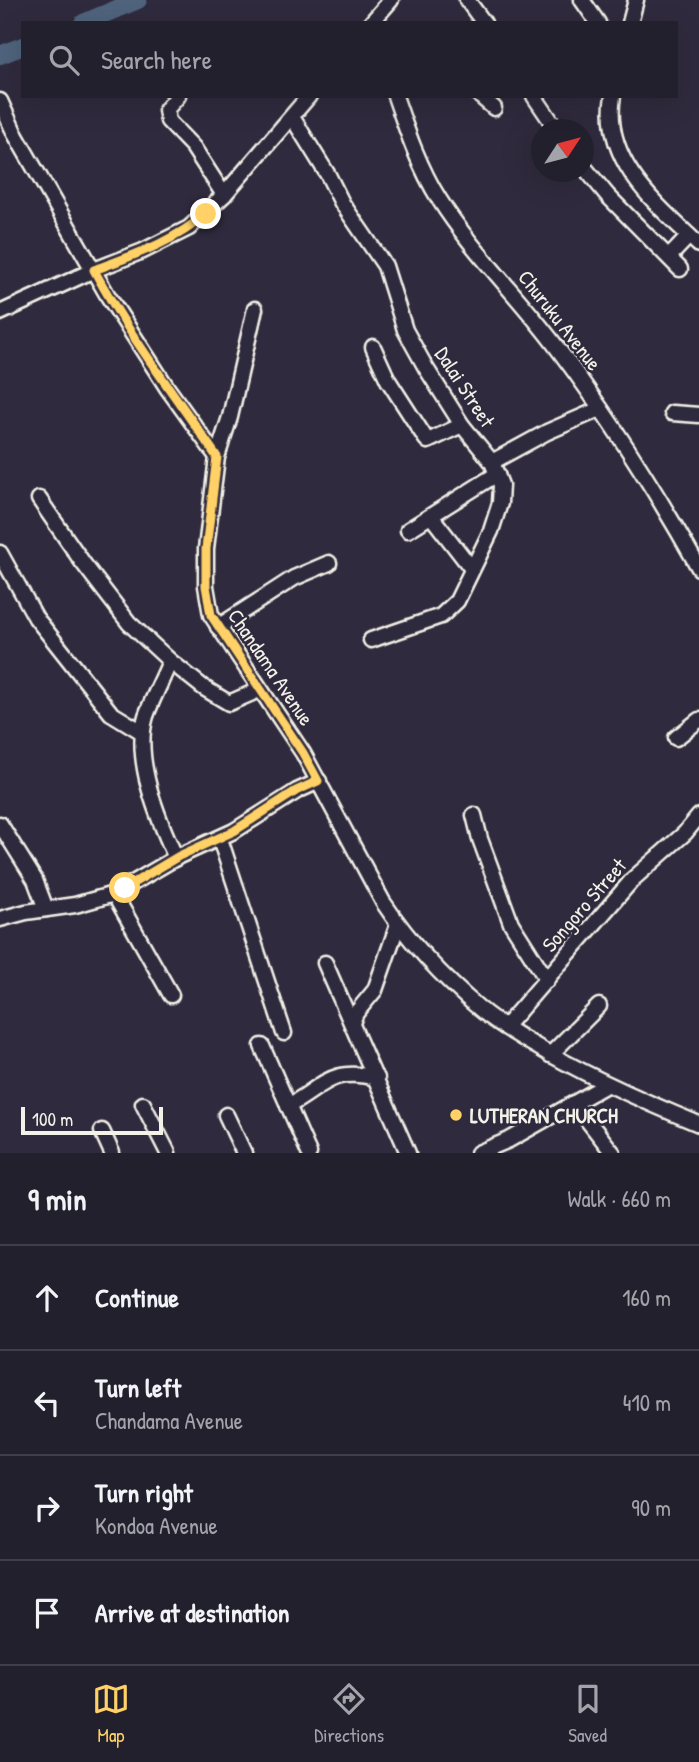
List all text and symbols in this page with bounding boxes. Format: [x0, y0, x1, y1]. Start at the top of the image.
search box [21, 21, 678, 98]
icon: search [45, 41, 83, 79]
text: Search here [101, 42, 212, 77]
north arrow [531, 119, 594, 182]
route end [190, 198, 221, 229]
street label: Churuku Avenue [512, 264, 608, 376]
street label: Dalai Street [428, 341, 502, 433]
street label: Chandama Avenue [221, 603, 321, 731]
street label: Songoro Street [535, 851, 633, 958]
route start [109, 872, 140, 903]
place label: LUTHERAN CHURCH [470, 1101, 618, 1130]
scale bar [21, 1104, 163, 1136]
text: 100 m [32, 1106, 73, 1132]
marker: LUTHERAN CHURCH [448, 1107, 464, 1123]
text: 9 min [28, 1179, 87, 1219]
text: Walk · 660 m [567, 1183, 671, 1214]
icon: ahead [28, 1279, 66, 1317]
text: Continue [95, 1280, 179, 1315]
text: 160 m [622, 1282, 671, 1313]
text: Turn left [95, 1370, 181, 1405]
icon: left [28, 1384, 66, 1422]
text: 410 m [623, 1387, 671, 1418]
text: Chandama Avenue [95, 1405, 243, 1436]
text: Turn right [95, 1475, 193, 1510]
icon: right [28, 1489, 66, 1527]
text: 90 m [631, 1492, 671, 1523]
text: Kondoa Avenue [95, 1510, 218, 1541]
icon: arrive [28, 1594, 66, 1632]
text: Arrive at destination [95, 1595, 290, 1630]
tab: Map [92, 1680, 130, 1748]
tab: Directions [314, 1680, 384, 1748]
tab: Saved [568, 1680, 607, 1748]

